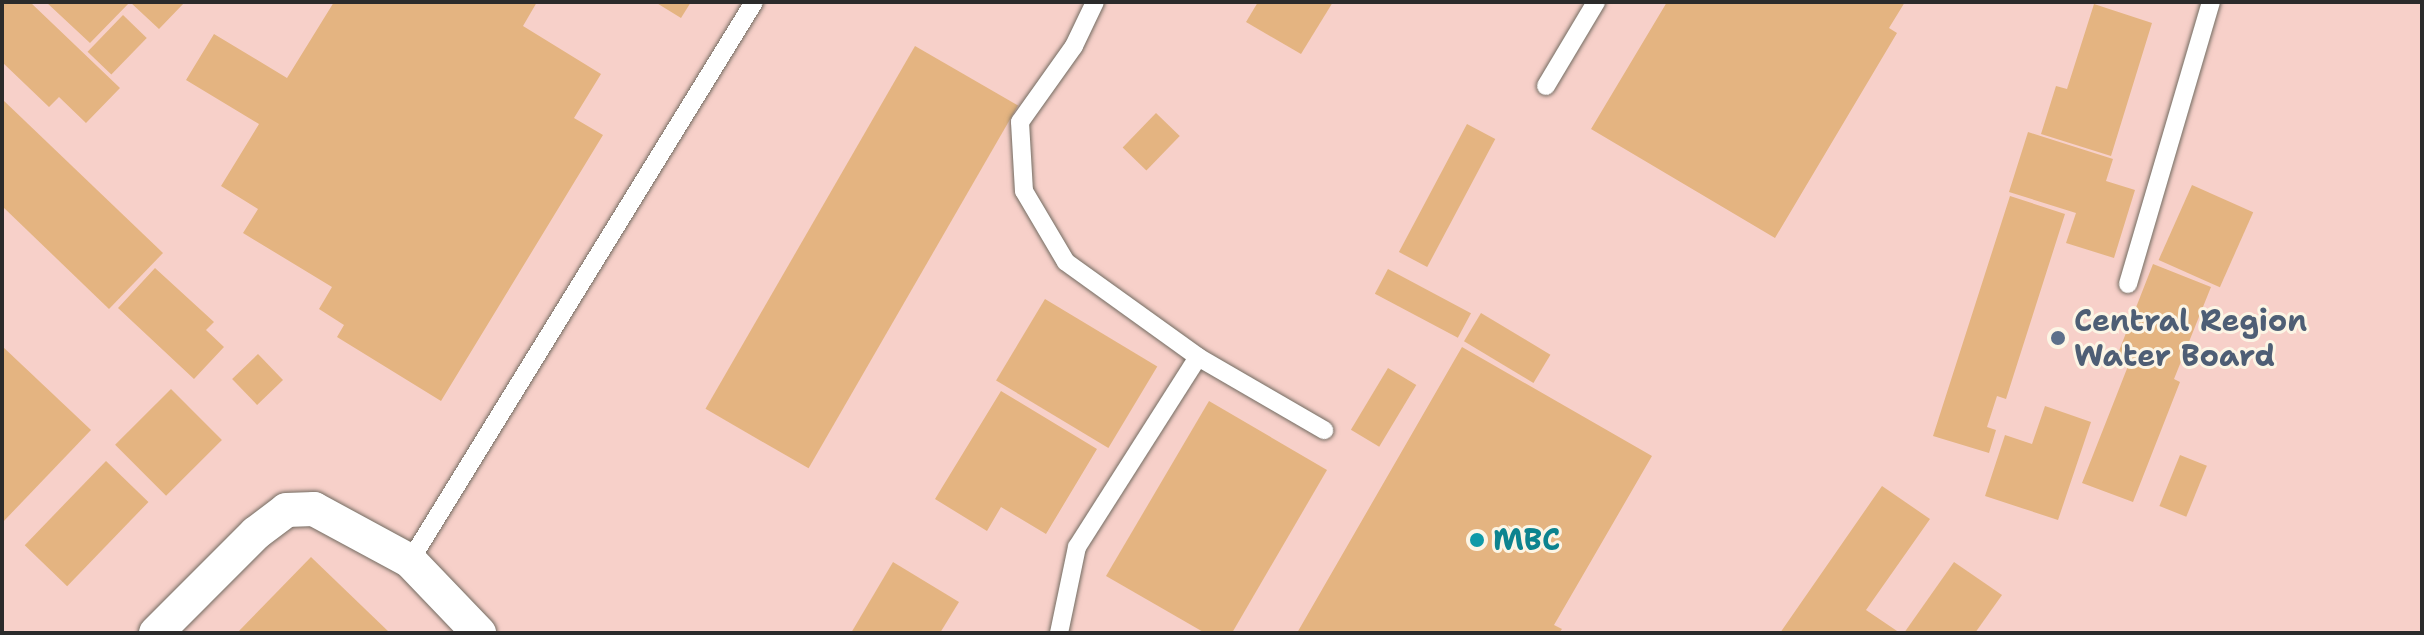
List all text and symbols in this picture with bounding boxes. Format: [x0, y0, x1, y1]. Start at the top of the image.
place label: Central Region Water Board [2074, 303, 2307, 374]
marker: Central Region Water Board [2049, 329, 2067, 347]
place label: MBC [1493, 522, 1560, 558]
marker: MBC [1468, 531, 1486, 549]

